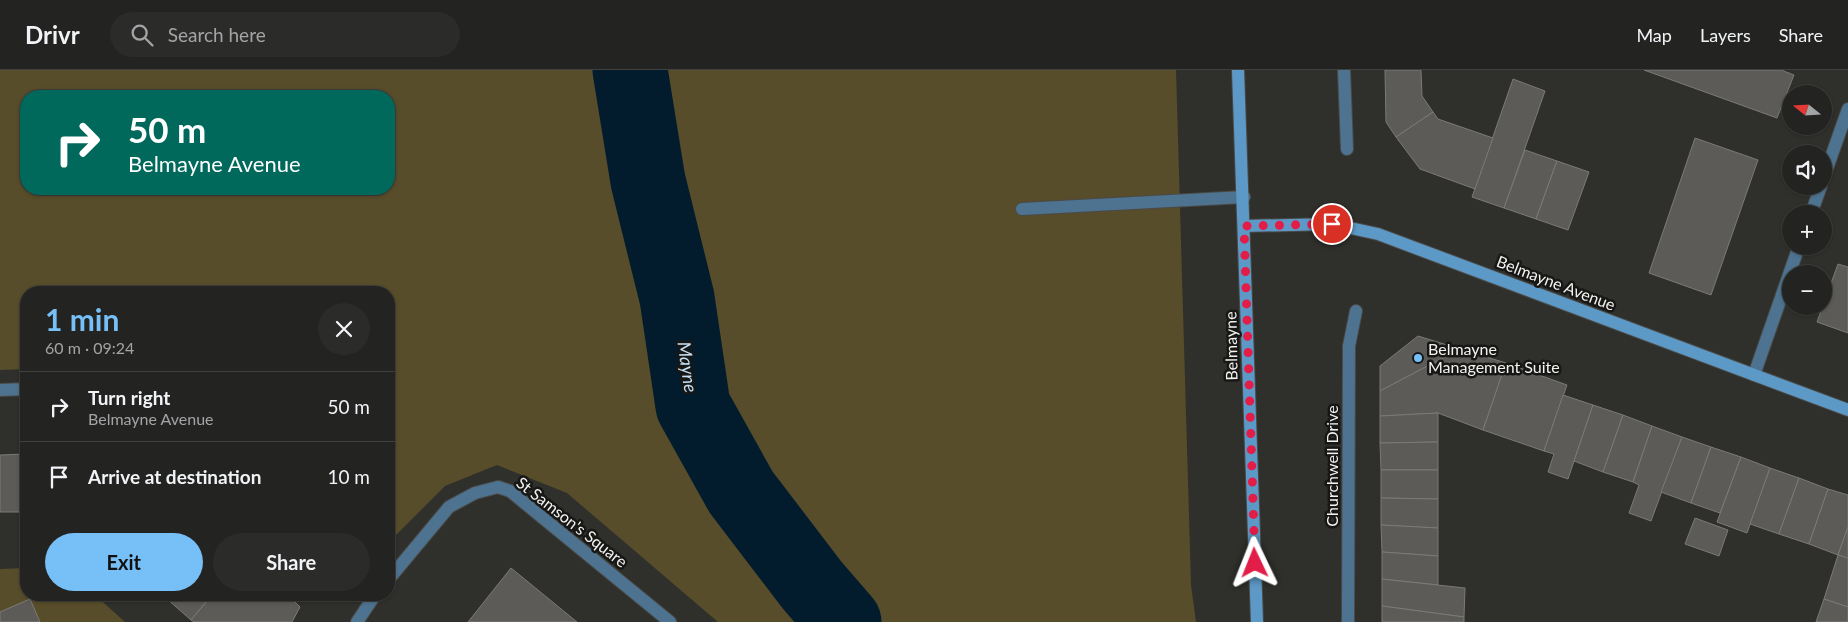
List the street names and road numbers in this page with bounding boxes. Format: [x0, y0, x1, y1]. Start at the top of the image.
street label: Belmayne Avenue [1494, 251, 1618, 314]
street label: Belmayne [1220, 311, 1241, 381]
street label: Churchwell Drive [1322, 405, 1341, 527]
street label: St Samson's Square [513, 473, 631, 571]

